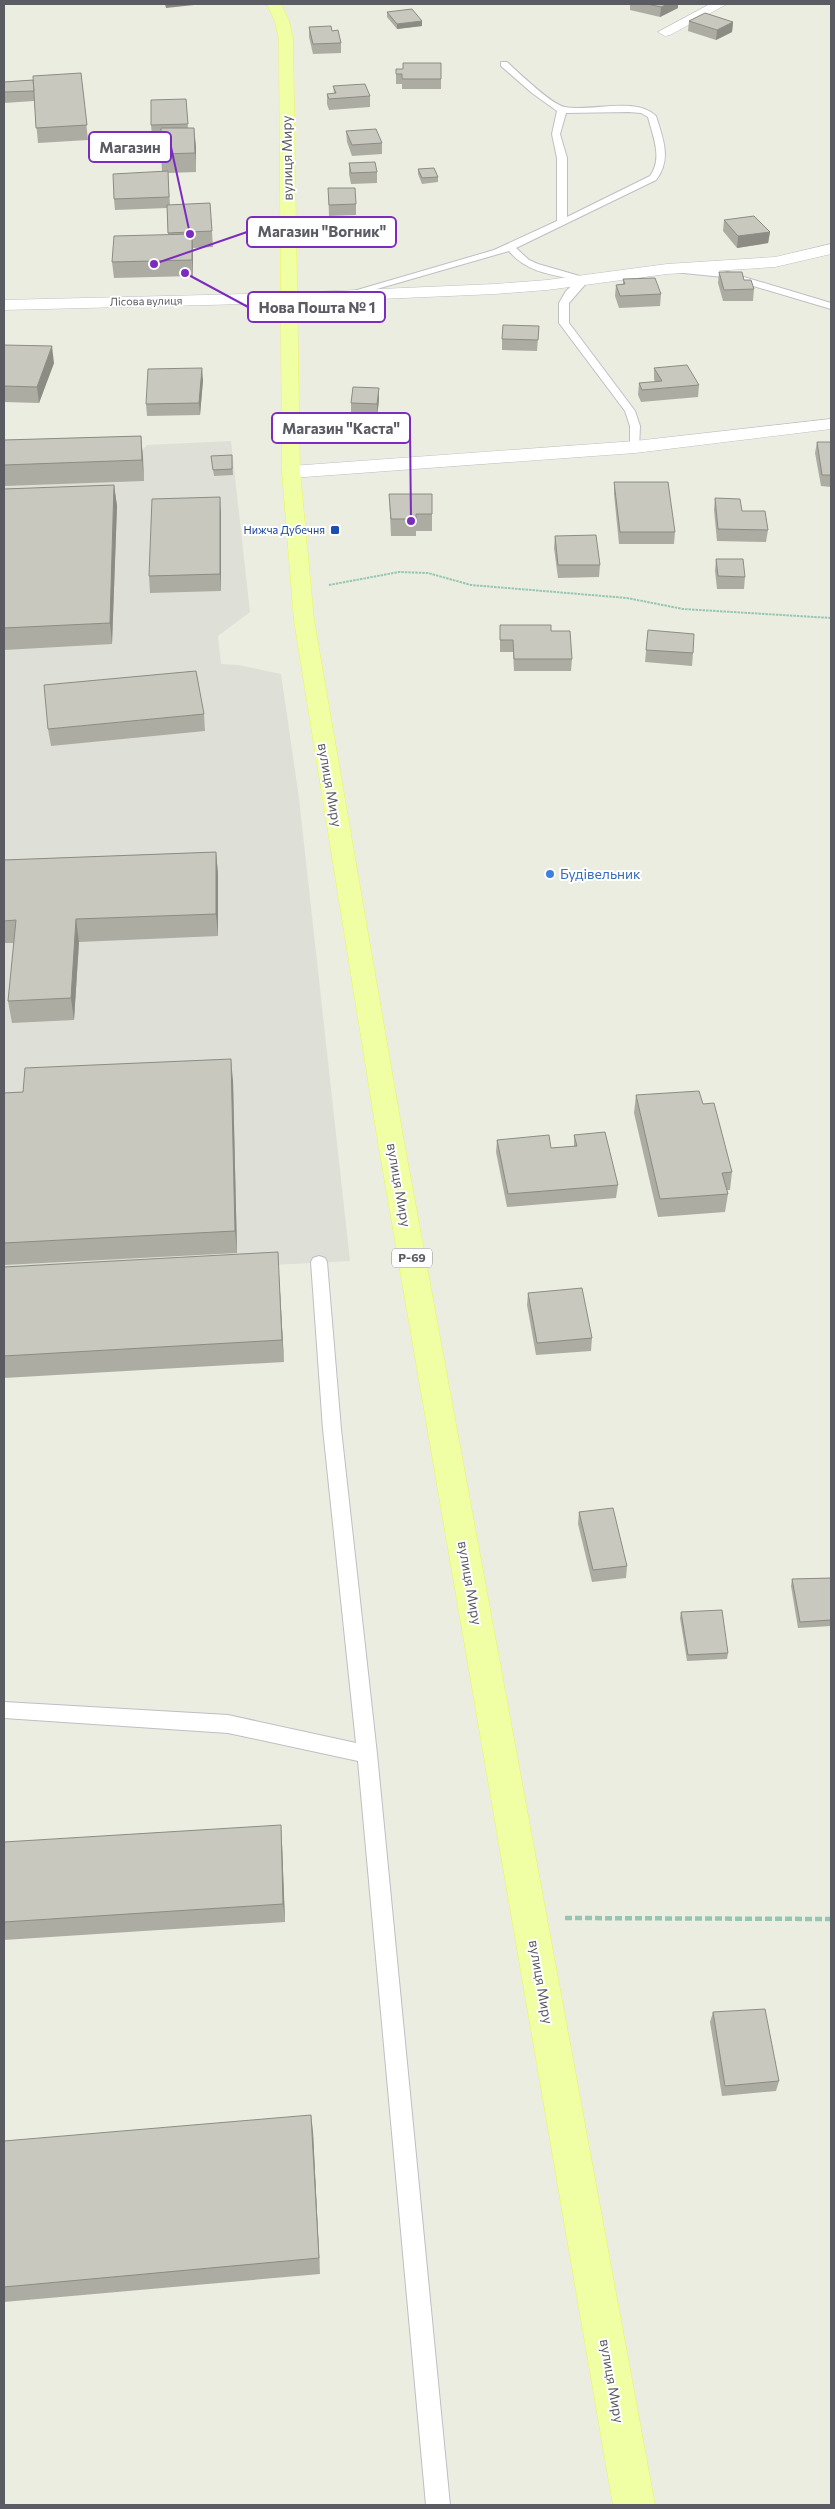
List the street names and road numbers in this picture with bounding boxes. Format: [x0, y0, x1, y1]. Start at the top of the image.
street label: вулиця Миру [277, 115, 296, 201]
street label: Лісова вулиця [110, 293, 182, 308]
street label: вулиця Миру [315, 742, 346, 828]
street label: вулиця Миру [384, 1142, 415, 1228]
road number: Р-69 [392, 1248, 432, 1268]
street label: вулиця Миру [455, 1540, 486, 1626]
street label: вулиця Миру [526, 1939, 557, 2025]
street label: вулиця Миру [597, 2338, 628, 2424]

